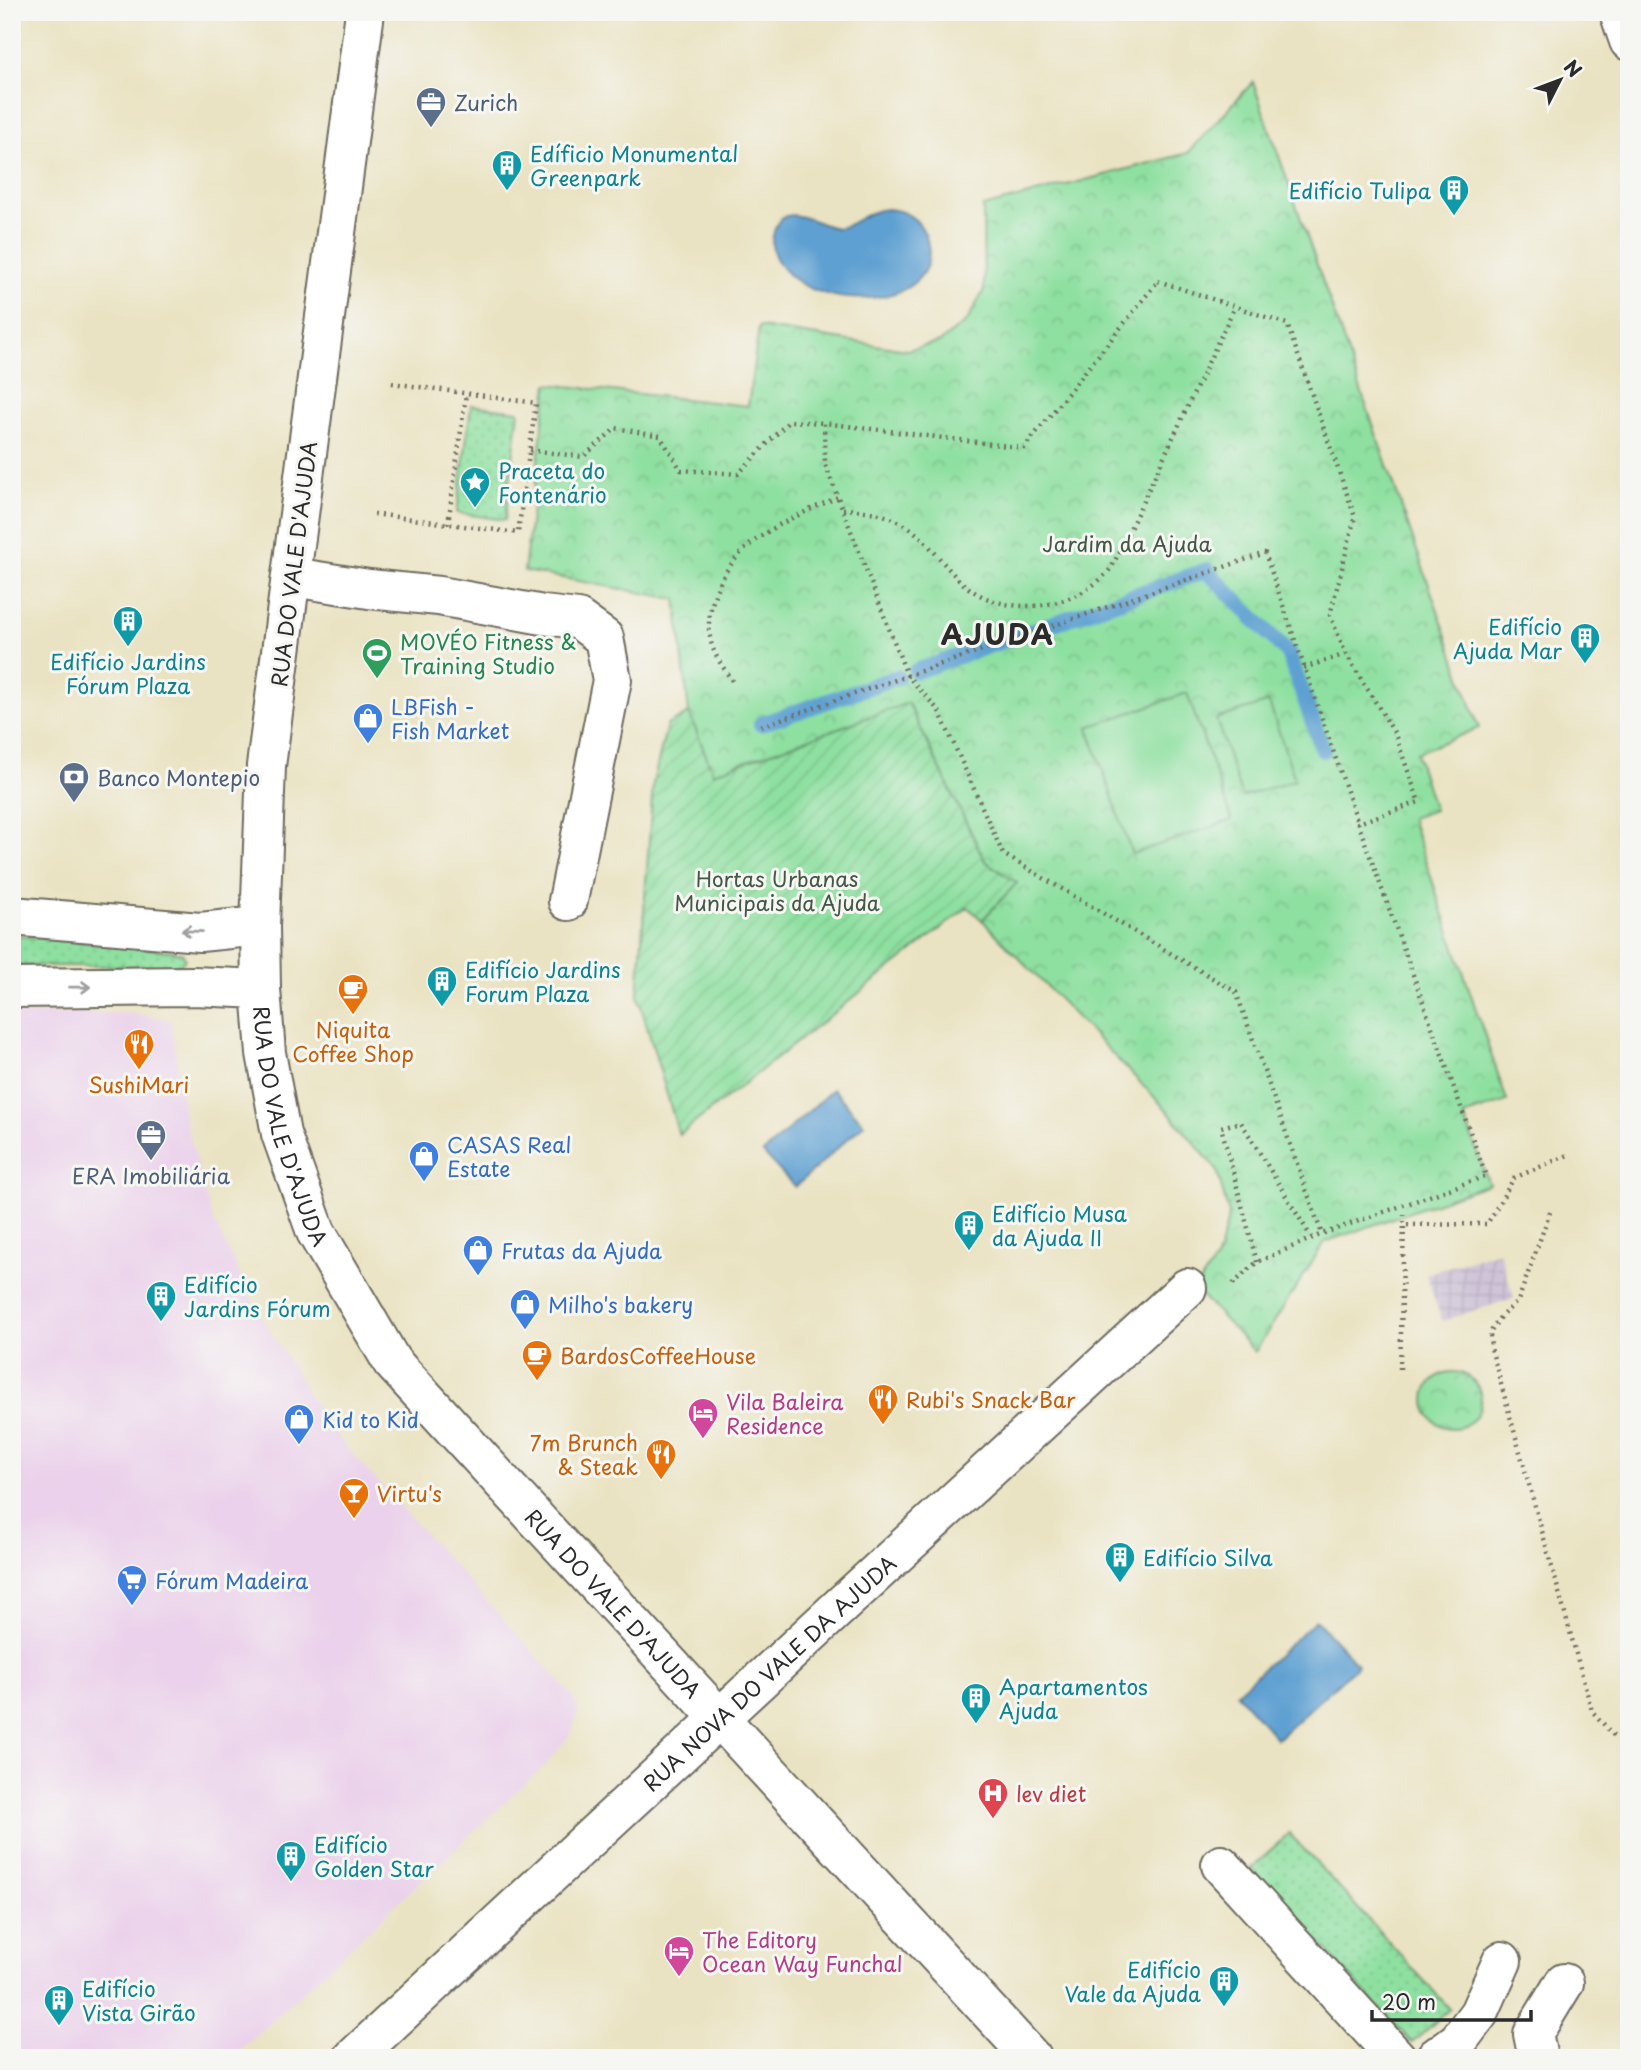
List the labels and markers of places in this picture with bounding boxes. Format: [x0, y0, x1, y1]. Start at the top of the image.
office icon: Zurich [414, 85, 448, 129]
place label: Zurich [454, 86, 518, 118]
place label: Edíficio Monumental Greenpark [530, 137, 738, 193]
building icon: Edíficio Monumental Greenpark [490, 148, 524, 192]
building icon: Edifício Tulipa [1437, 173, 1471, 217]
place label: Edifício Tulipa [1289, 174, 1432, 206]
place label: Praceta do Fontenário [498, 454, 607, 510]
place icon: Praceta do Fontenário [458, 465, 492, 509]
building icon: Edifício Jardins Fórum Plaza [111, 604, 145, 648]
place label: Edifício Ajuda Mar [1453, 610, 1562, 666]
building icon: Edifício Ajuda Mar [1568, 621, 1602, 665]
place label: MOVÉO Fitness & Training Studio [400, 625, 576, 681]
sports icon: MOVÉO Fitness & Training Studio [360, 636, 394, 680]
place label: Edifício Jardins Fórum Plaza [50, 645, 206, 701]
place label: LBFish - Fish Market [391, 690, 509, 746]
shop icon: LBFish - Fish Market [351, 701, 385, 745]
bank icon: Banco Montepio [57, 760, 91, 804]
place label: Banco Montepio [97, 761, 260, 793]
place label: Edifício Jardins Forum Plaza [465, 953, 620, 1009]
building icon: Edifício Jardins Forum Plaza [425, 964, 459, 1008]
cafe icon: Niquita Coffee Shop [336, 972, 370, 1016]
place label: Niquita Coffee Shop [292, 1013, 414, 1069]
restaurant icon: SushiMari [122, 1027, 156, 1071]
place label: SushiMari [89, 1068, 189, 1100]
office icon: ERA Imobiliária [134, 1118, 168, 1162]
place label: CASAS Real Estate [447, 1128, 571, 1184]
shop icon: CASAS Real Estate [407, 1139, 441, 1183]
place label: ERA Imobiliária [72, 1159, 231, 1191]
place label: Edifício Musa da Ajuda II [992, 1197, 1127, 1253]
building icon: Edifício Musa da Ajuda II [952, 1208, 986, 1252]
shop icon: Frutas da Ajuda [461, 1233, 495, 1277]
place label: Frutas da Ajuda [501, 1234, 662, 1266]
place label: Edifício Jardins Fórum [184, 1268, 331, 1324]
building icon: Edifício Jardins Fórum [144, 1279, 178, 1323]
shop icon: Milho's bakery [508, 1287, 542, 1331]
place label: Milho's bakery [548, 1288, 693, 1320]
cafe icon: BardosCoffeeHouse [520, 1338, 554, 1382]
place label: BardosCoffeeHouse [560, 1339, 756, 1371]
restaurant icon: Rubi's Snack Bar [866, 1382, 900, 1426]
place label: Rubi's Snack Bar [906, 1383, 1076, 1415]
place label: Vila Baleira Residence [726, 1385, 844, 1441]
hotel icon: Vila Baleira Residence [686, 1396, 720, 1440]
shop icon: Kid to Kid [282, 1402, 316, 1446]
place label: Kid to Kid [322, 1403, 419, 1435]
place label: 7m Brunch & Steak [530, 1426, 638, 1482]
restaurant icon: 7m Brunch & Steak [644, 1437, 678, 1481]
bar icon: Virtu's [337, 1476, 371, 1520]
place label: Virtu's [377, 1477, 442, 1509]
building icon: Edifício Silva [1103, 1540, 1137, 1584]
place label: Edifício Silva [1143, 1541, 1273, 1573]
supermarket icon: Fórum Madeira [115, 1563, 149, 1607]
place label: Fórum Madeira [155, 1564, 309, 1596]
place label: Apartamentos Ajuda [999, 1670, 1148, 1726]
building icon: Apartamentos Ajuda [959, 1681, 993, 1725]
hospital icon: lev diet [976, 1776, 1010, 1820]
place label: lev diet [1016, 1777, 1086, 1809]
place label: Edifício Golden Star [314, 1828, 434, 1884]
building icon: Edifício Golden Star [274, 1839, 308, 1883]
place label: The Editory Ocean Way Funchal [702, 1923, 902, 1979]
hotel icon: The Editory Ocean Way Funchal [662, 1934, 696, 1978]
place label: Edifício Vale da Ajuda [1064, 1953, 1201, 2009]
building icon: Edifício Vale da Ajuda [1207, 1964, 1241, 2008]
place label: Edifício Vista Girão [82, 1972, 196, 2028]
building icon: Edifício Vista Girão [42, 1983, 76, 2027]

